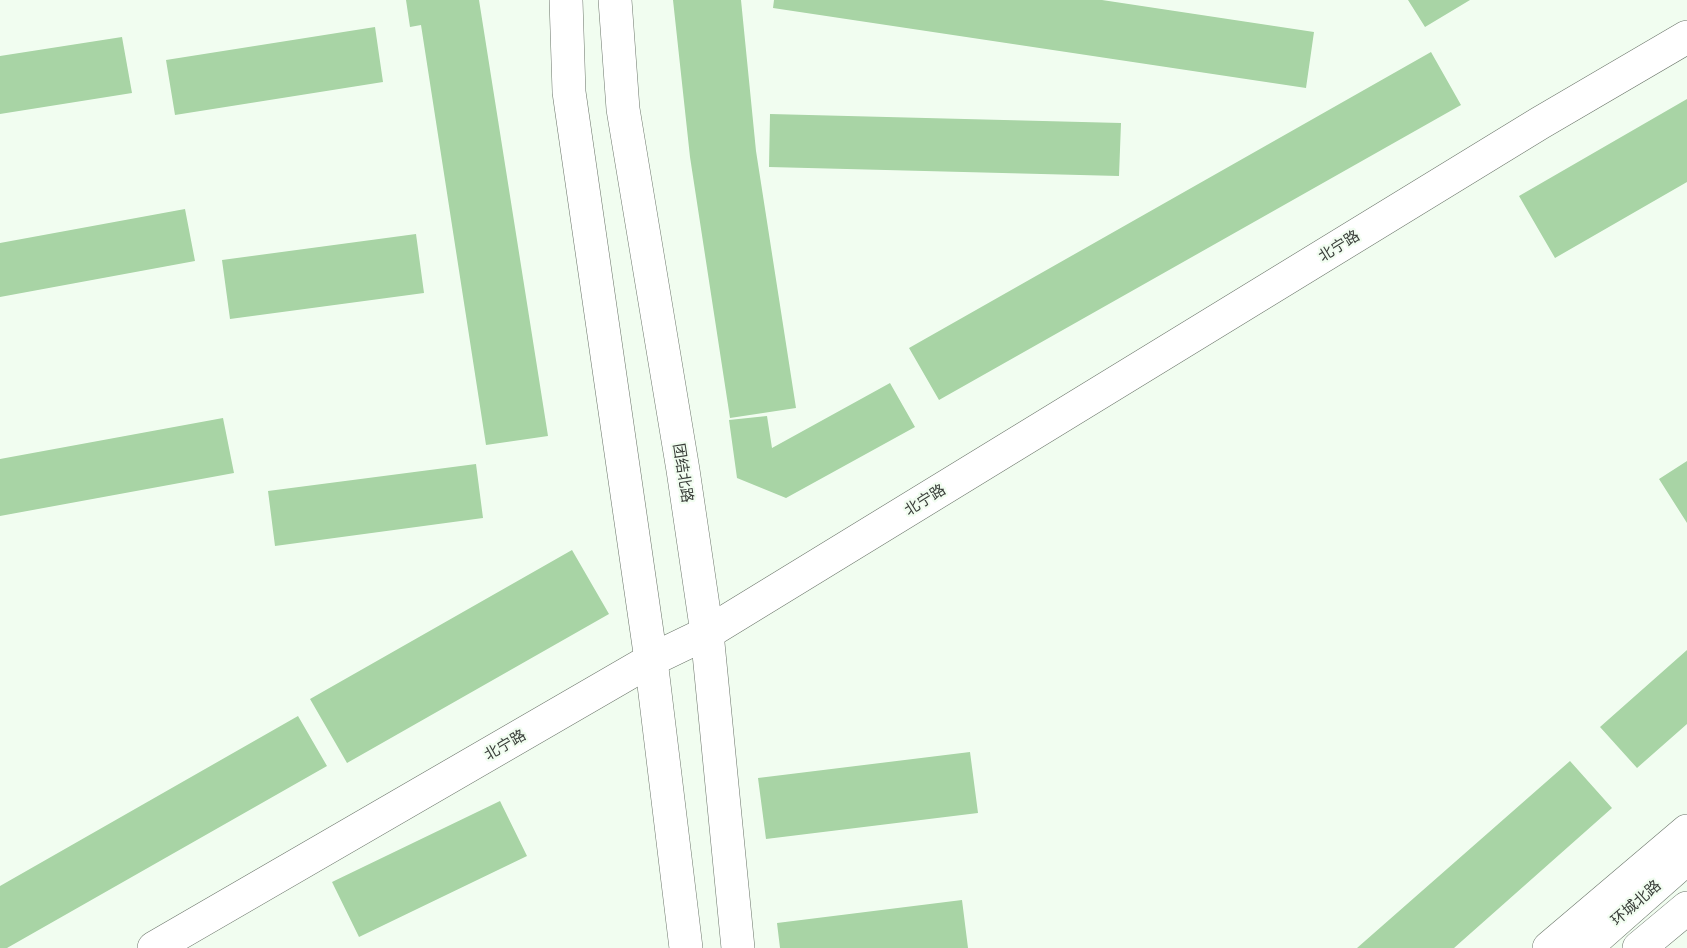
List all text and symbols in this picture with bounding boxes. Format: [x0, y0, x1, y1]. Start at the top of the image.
street label: 北宁路 [1315, 226, 1363, 266]
street label: 团结北路 [669, 442, 697, 504]
street label: 北宁路 [901, 480, 949, 520]
street label: 北宁路 [481, 726, 529, 764]
street label: 环城北路 [1607, 877, 1665, 929]

